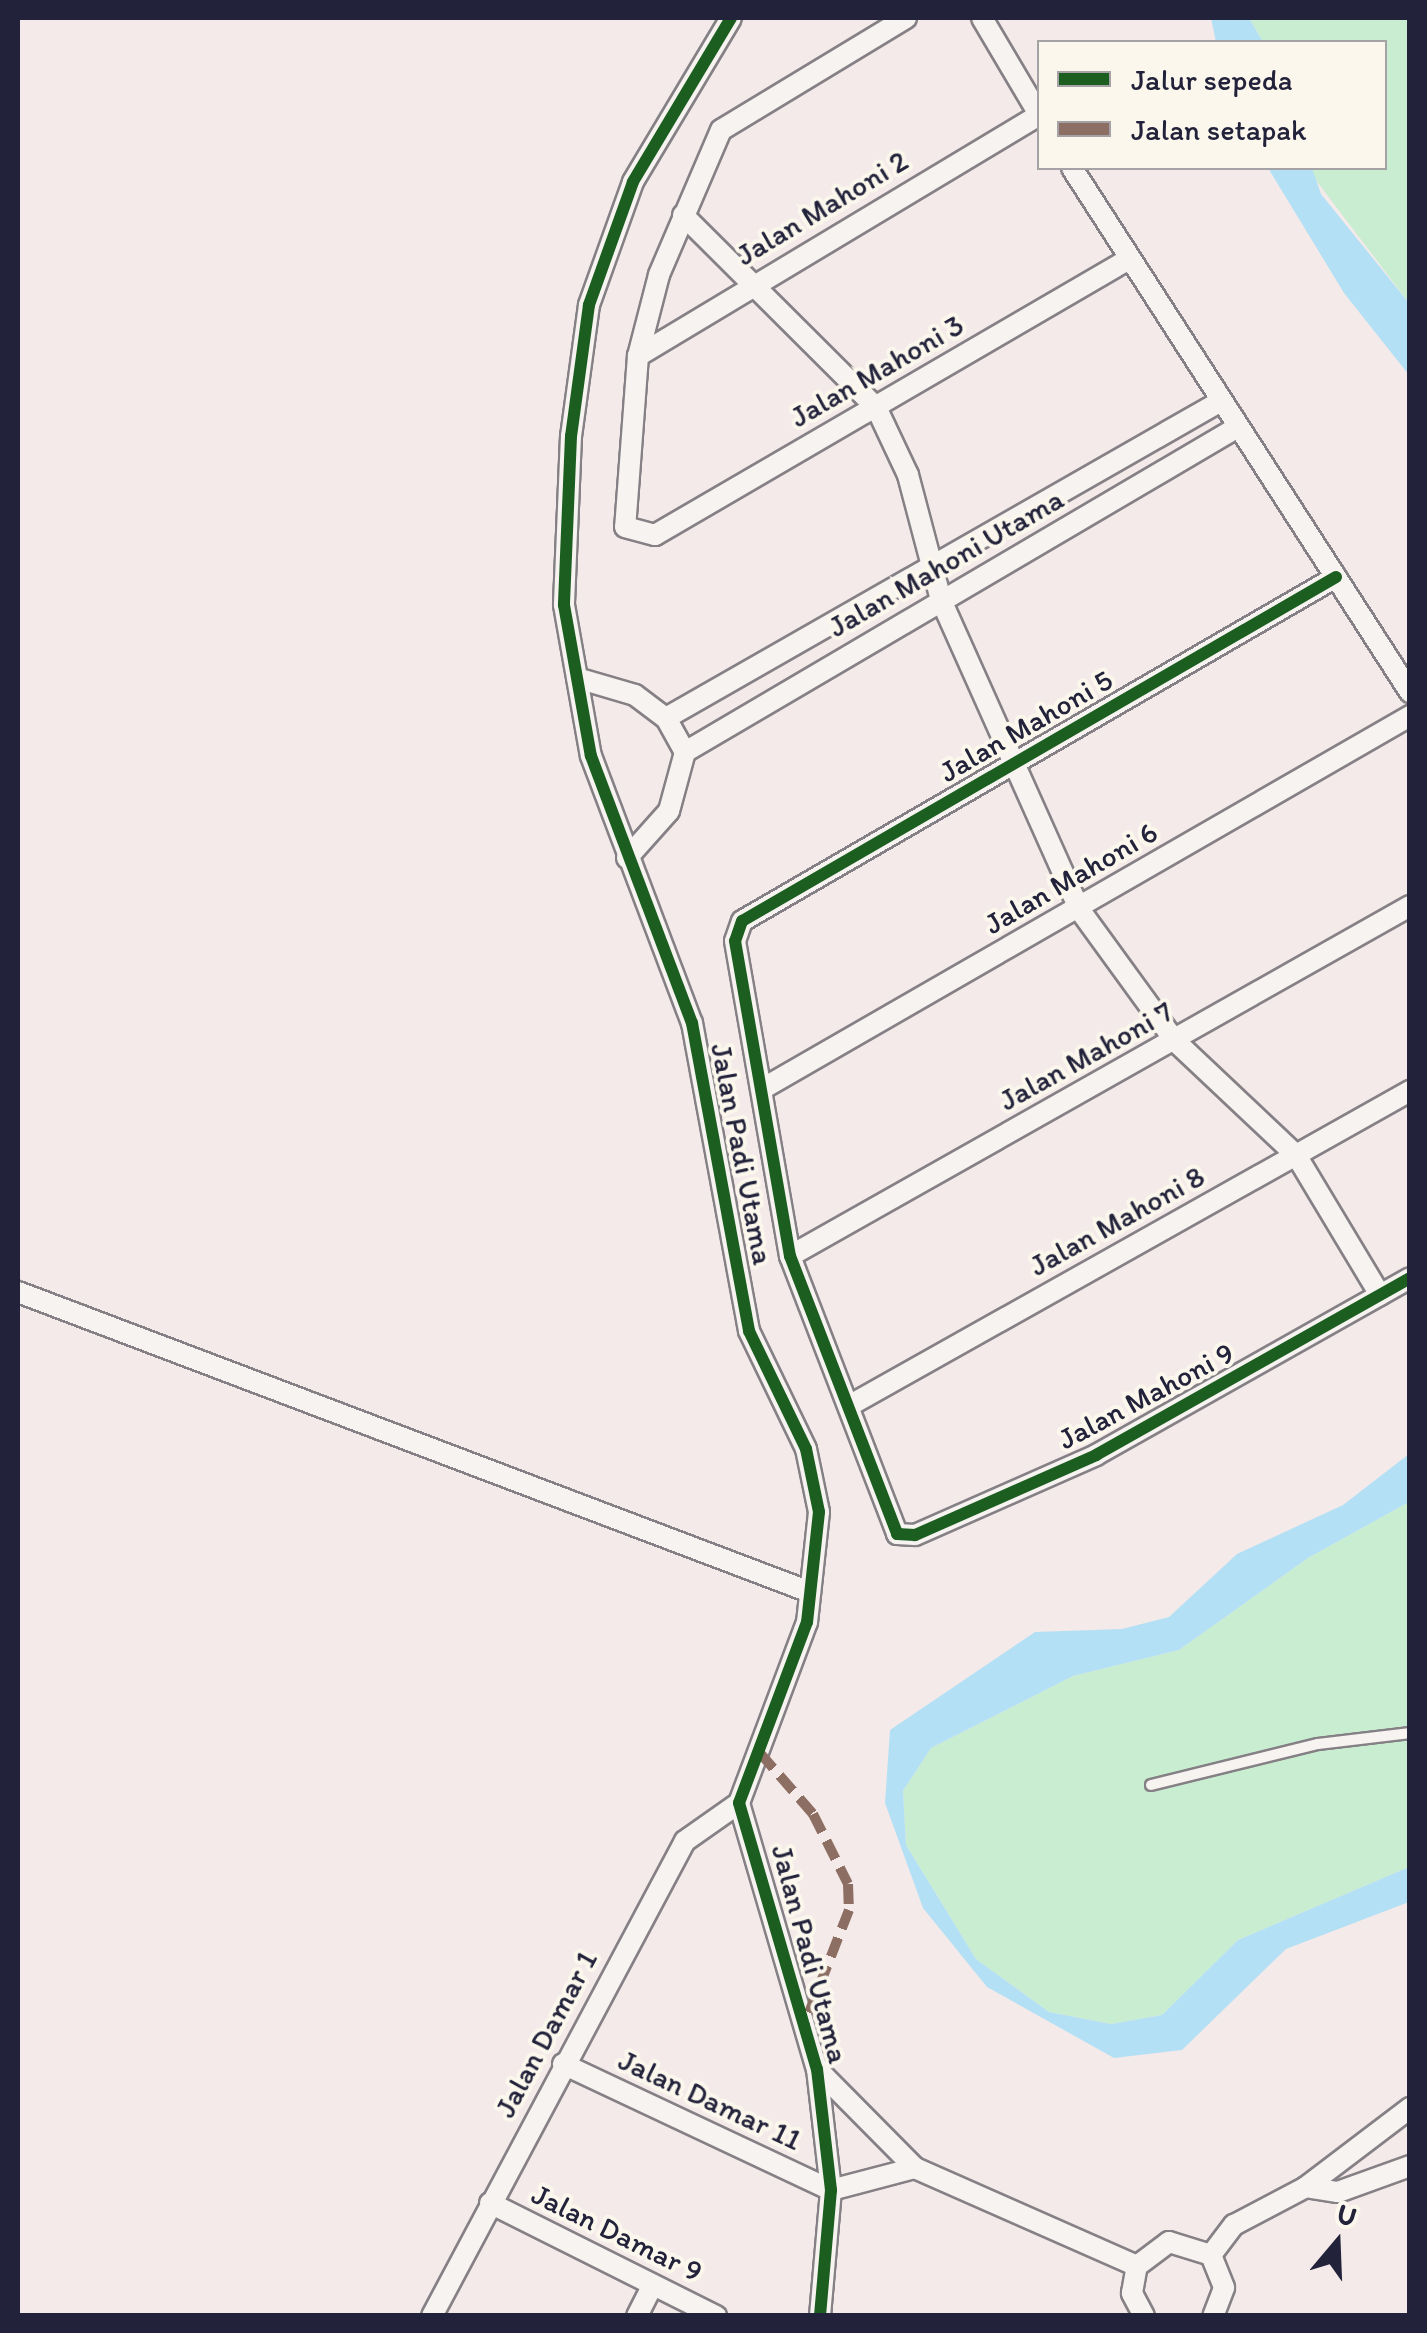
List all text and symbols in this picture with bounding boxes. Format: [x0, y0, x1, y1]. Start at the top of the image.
legend [1037, 40, 1387, 170]
text: Jalur sepeda [1131, 61, 1293, 98]
text: Jalan setapak [1131, 111, 1307, 148]
street label: Jalan Mahoni 2 [730, 143, 914, 273]
street label: Jalan Mahoni 3 [784, 307, 970, 435]
street label: Jalan Mahoni Utama [823, 482, 1069, 644]
street label: Jalan Mahoni 5 [934, 662, 1118, 790]
street label: Jalan Mahoni 6 [979, 814, 1163, 942]
street label: Jalan Mahoni 7 [994, 994, 1178, 1118]
street label: Jalan Padi Utama [703, 1041, 781, 1267]
street label: Jalan Mahoni 8 [1024, 1158, 1210, 1284]
street label: Jalan Mahoni 9 [1053, 1335, 1239, 1457]
street label: Jalan Padi Utama [764, 1841, 856, 2067]
street label: Jalan Damar 1 [487, 1945, 605, 2123]
street label: Jalan Damar 11 [613, 2042, 807, 2158]
street label: Jalan Damar 9 [526, 2176, 708, 2290]
north arrow [1287, 2193, 1387, 2293]
text: U [1332, 2196, 1361, 2234]

